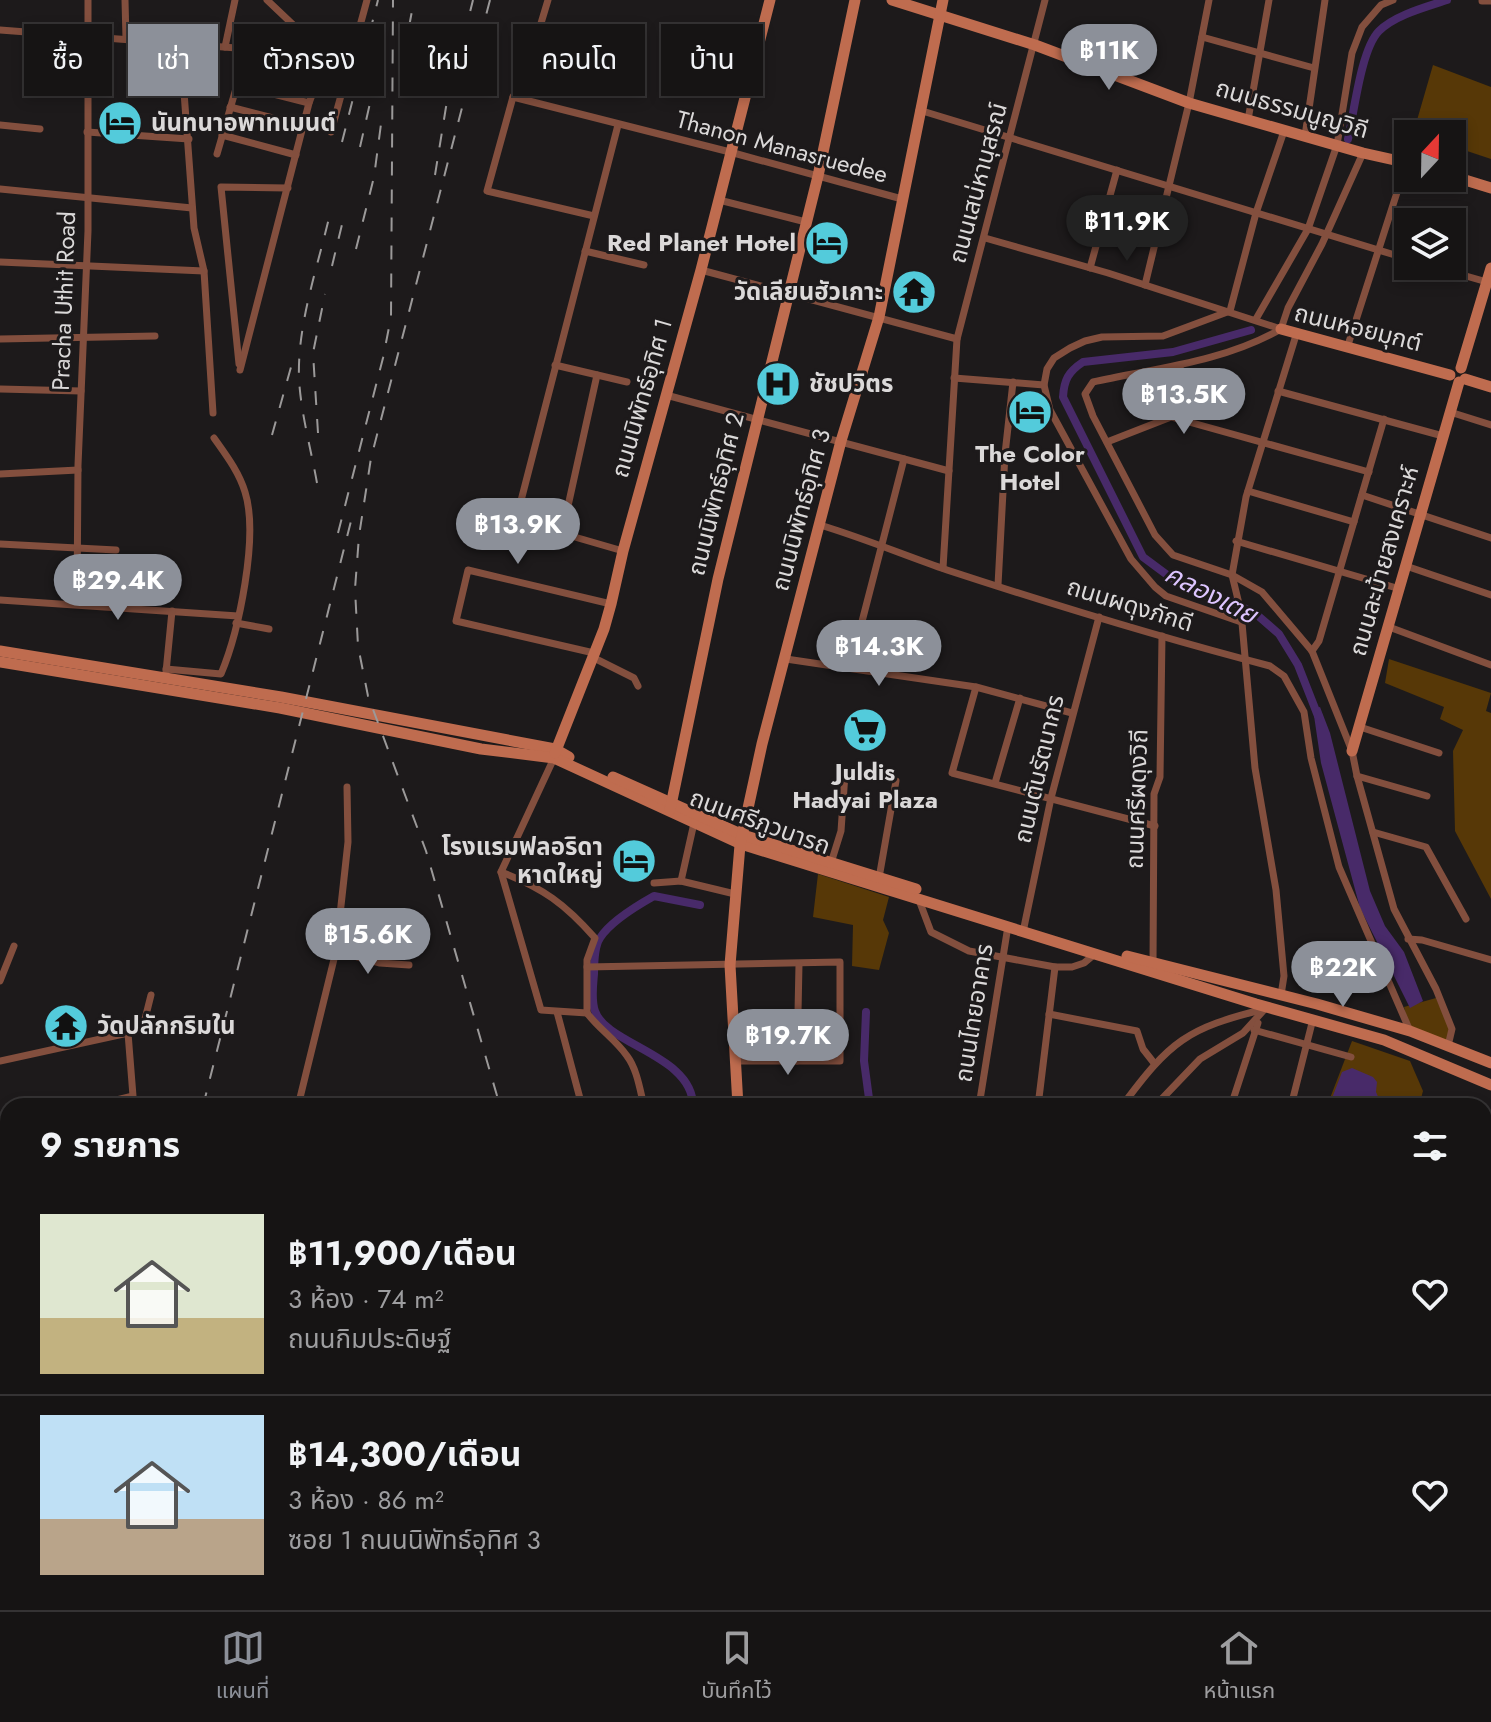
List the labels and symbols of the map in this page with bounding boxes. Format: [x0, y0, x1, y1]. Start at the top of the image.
pin: ฿11K [1062, 24, 1156, 92]
street label: ถนนธรรมนูญวิถี [1211, 70, 1373, 147]
hotel icon: นันทนาอพาทเมนต์ [96, 99, 144, 147]
street label: ถนนเสน่หานุสรณ์ [939, 99, 1016, 267]
street label: Thanon Manasruedee [673, 102, 892, 192]
place label: นันทนาอพาทเมนต์ [151, 105, 336, 140]
north arrow [1394, 120, 1466, 192]
pin: ฿11.9K [1062, 195, 1192, 263]
street label: Pracha Uthit Road [43, 211, 84, 391]
hotel icon: Red Planet Hotel [803, 219, 851, 267]
place label: Red Planet Hotel [607, 225, 796, 260]
temple icon: วัดเลียนฮัวเกาะ [890, 268, 938, 316]
place label: วัดเลียนฮัวเกาะ [734, 274, 883, 309]
street label: ถนนหอยมุกต์ [1291, 295, 1426, 360]
street label: ถนนนิพัทธ์อุทิศ 1 [602, 314, 681, 482]
hospital icon: ชัชปวิตร [754, 360, 802, 408]
place label: ชัชปวิตร [809, 366, 893, 401]
pin: ฿13.5K [1119, 368, 1249, 436]
hotel icon: The Color Hotel [1006, 388, 1054, 436]
street label: ถนนนิพัทธ์อุทิศ 2 [678, 408, 753, 579]
street label: ถนนนิพัทธ์อุทิศ 3 [762, 425, 839, 595]
place label: The Color Hotel [975, 436, 1085, 499]
street label: ถนนละม้ายสงเคราะห์ [1340, 461, 1428, 660]
pin: ฿13.9K [453, 498, 583, 566]
pin: ฿29.4K [53, 554, 183, 622]
water label: คลองเตย [1158, 555, 1265, 634]
street label: ถนนผดุงภักดี [1063, 569, 1198, 640]
pin: ฿14.3K [814, 620, 944, 688]
street label: ถนนตันรัตนากร [1004, 691, 1073, 847]
supermarket icon: Juldis Hadyai Plaza [841, 706, 889, 754]
street label: ถนนศรีผดุงวิถี [1117, 728, 1156, 870]
place label: Juldis Hadyai Plaza [792, 754, 938, 817]
street label: ถนนศรีภูวนารถ [685, 780, 835, 863]
place label: โรงแรมฟลอริดา หาดใหญ่ [441, 829, 603, 892]
hotel icon: โรงแรมฟลอริดา หาดใหญ่ [610, 837, 658, 885]
pin: ฿15.6K [303, 908, 433, 976]
street label: ถนนไทยอาคาร [945, 941, 1002, 1085]
pin: ฿22K [1296, 941, 1390, 1009]
temple icon: วัดปลักกริมใน [42, 1002, 90, 1050]
place label: วัดปลักกริมใน [97, 1008, 236, 1043]
pin: ฿19.7K [723, 1009, 853, 1077]

